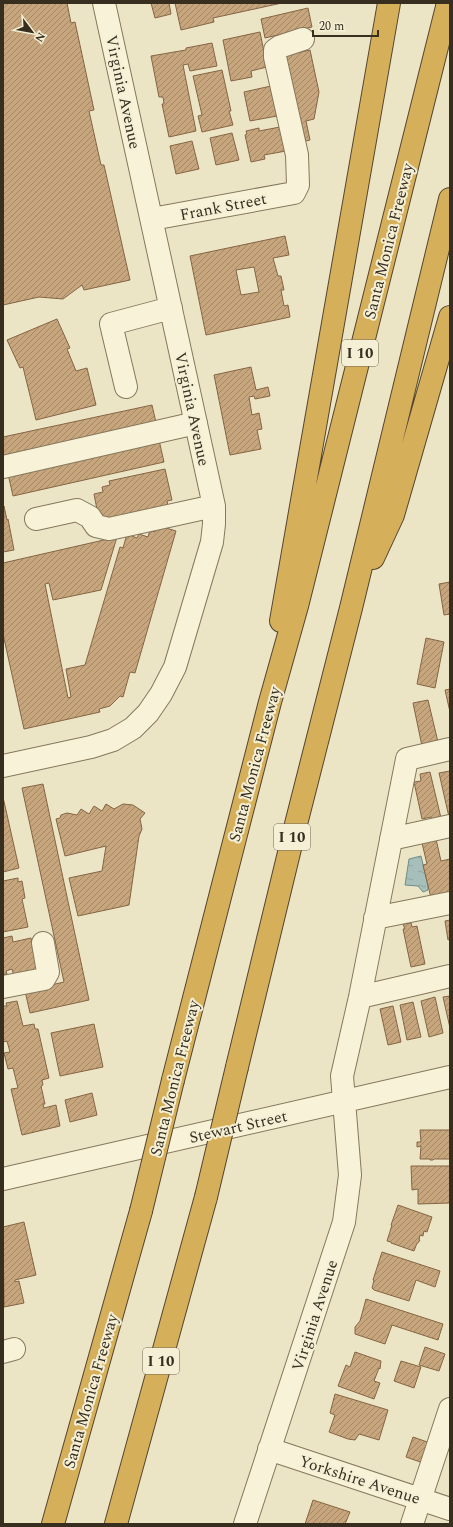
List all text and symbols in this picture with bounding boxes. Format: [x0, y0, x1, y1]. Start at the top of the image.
north arrow [12, 12, 52, 52]
scale bar [313, 12, 378, 38]
text: 20 m [319, 17, 344, 36]
text: N [30, 29, 50, 45]
street label: Virginia Avenue [99, 33, 147, 151]
street label: Santa Monica Freeway [358, 160, 420, 322]
street label: Frank Street [178, 187, 269, 227]
road number: I 10 [342, 340, 378, 366]
street label: Virginia Avenue [168, 350, 216, 468]
street label: Santa Monica Freeway [223, 683, 288, 845]
road number: I 10 [274, 824, 310, 850]
street label: Santa Monica Freeway [144, 997, 206, 1159]
street label: Stewart Street [187, 1104, 290, 1150]
street label: Virginia Avenue [286, 1257, 344, 1374]
street label: Santa Monica Freeway [57, 1310, 125, 1471]
road number: I 10 [143, 1348, 179, 1374]
street label: Yorkshire Avenue [296, 1449, 423, 1511]

